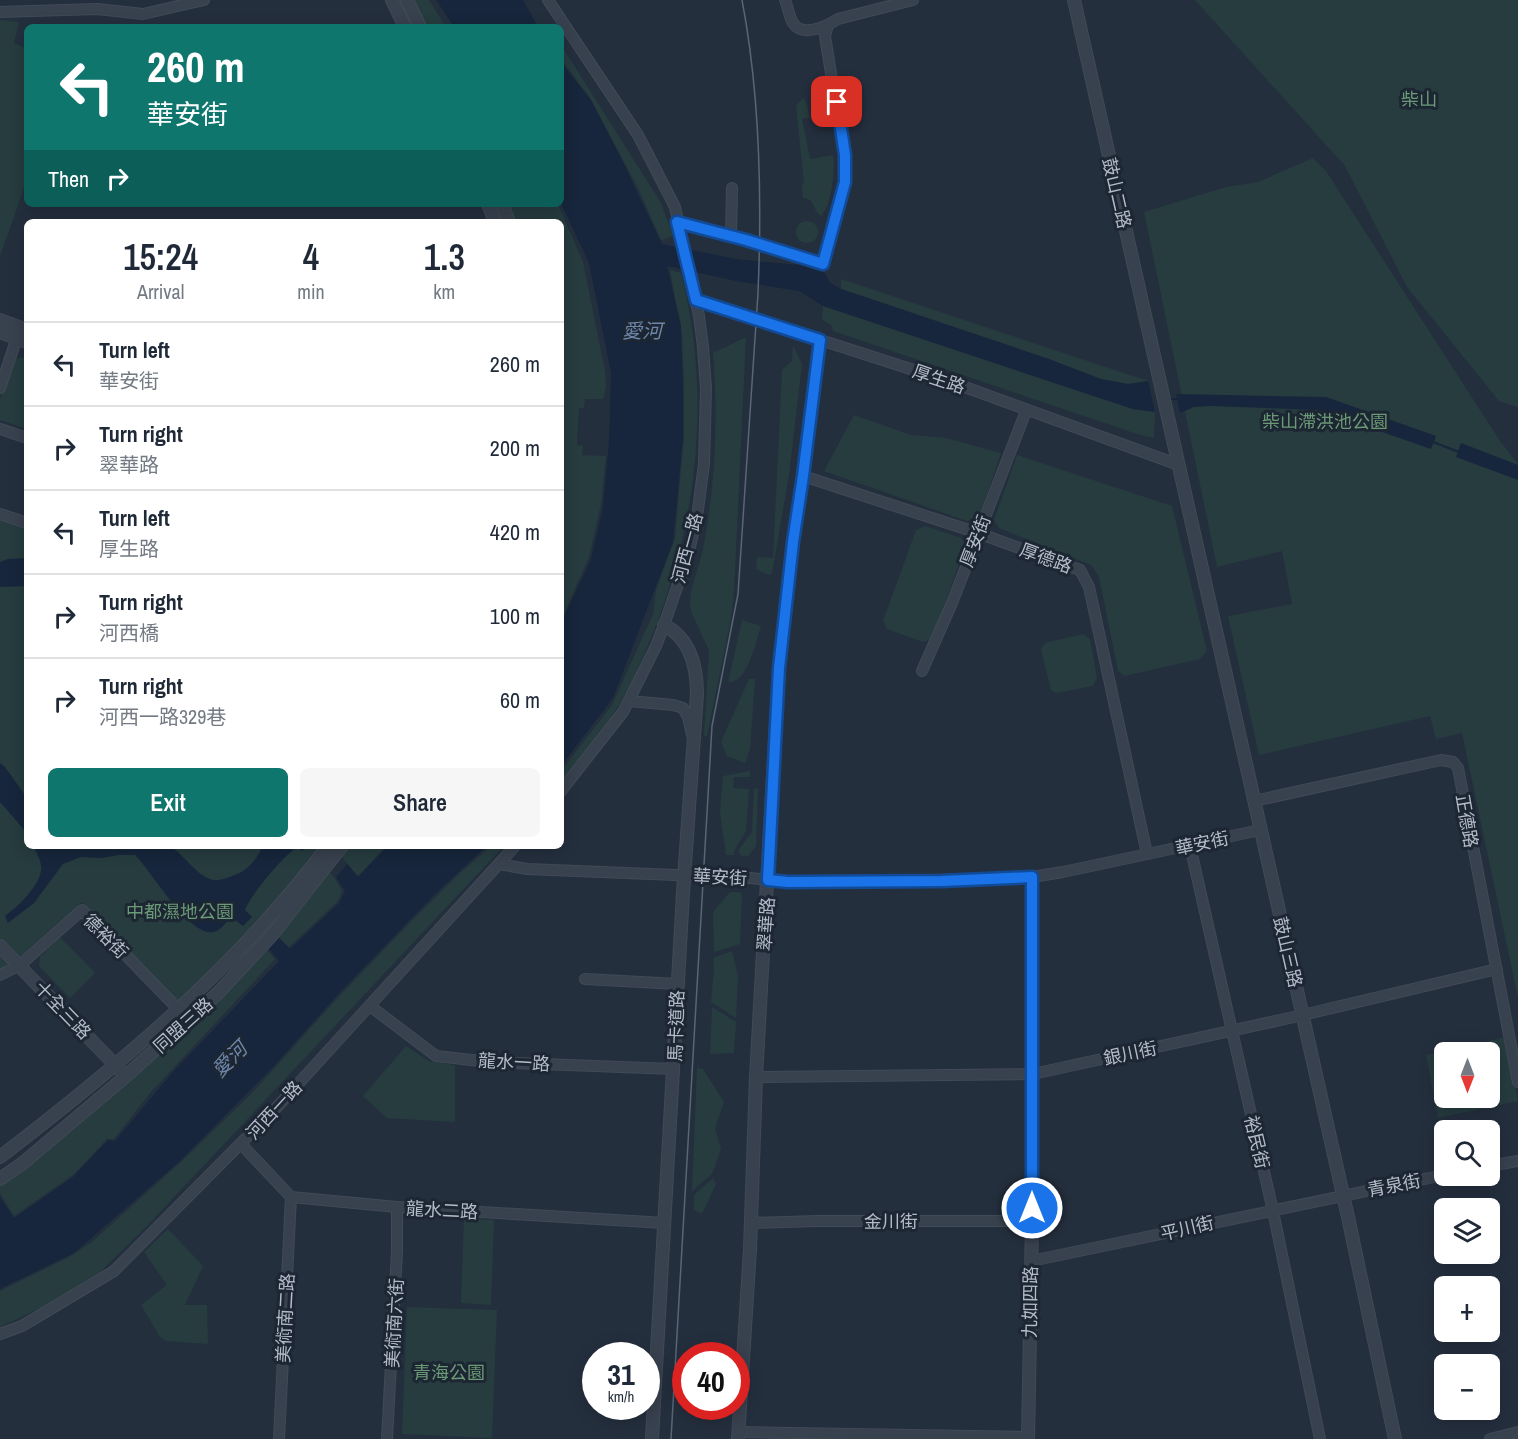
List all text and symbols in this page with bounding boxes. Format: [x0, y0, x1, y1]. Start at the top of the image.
text: 260 m [147, 39, 245, 95]
icon: left [48, 48, 126, 126]
pin [811, 76, 862, 127]
icon: arrive [820, 85, 853, 118]
park label: 柴山 [1401, 87, 1437, 112]
text: 華安街 [147, 96, 228, 132]
street label: 鼓山二路 [1097, 155, 1137, 231]
icon: right [101, 162, 134, 195]
text: Then [48, 164, 89, 194]
text: 15:24 [123, 233, 198, 281]
text: 4 [303, 233, 319, 281]
text: 1.3 [424, 233, 465, 281]
text: Arrival [137, 278, 184, 305]
text: min [297, 278, 325, 305]
text: km [433, 278, 455, 305]
water label: 愛河 [622, 317, 666, 344]
text: Turn left [99, 335, 170, 365]
icon: left [48, 348, 81, 381]
text: 260 m [490, 349, 540, 379]
street label: 厚生路 [909, 358, 969, 400]
text: 華安街 [99, 367, 159, 394]
park label: 柴山滯洪池公園 [1262, 409, 1388, 434]
text: Turn right [99, 419, 183, 449]
icon: right [48, 432, 81, 465]
text: 200 m [490, 433, 540, 463]
text: 翠華路 [99, 451, 159, 478]
text: Turn left [99, 503, 170, 533]
street label: 河西一路 [666, 510, 708, 586]
street label: 厚安街 [954, 511, 996, 571]
icon: left [48, 516, 81, 549]
text: 420 m [490, 517, 540, 547]
text: 厚生路 [99, 535, 159, 562]
street label: 厚德路 [1016, 537, 1076, 579]
text: Turn right [99, 587, 183, 617]
icon: right [48, 600, 81, 633]
text: 100 m [490, 601, 540, 631]
text: 河西橋 [99, 619, 159, 646]
text: Turn right [99, 671, 183, 701]
icon: right [48, 684, 81, 717]
text: 60 m [500, 685, 540, 715]
text: 河西一路329巷 [99, 703, 226, 730]
button: Exit [48, 768, 288, 837]
button: Share [300, 768, 540, 837]
street label: 正德路 [1450, 792, 1484, 850]
street label: 華安街 [1173, 825, 1231, 861]
street label: 華安街 [692, 863, 748, 891]
street label: 翠華路 [752, 896, 780, 952]
park label: 中都濕地公園 [126, 899, 234, 924]
street label: 德裕街 [78, 908, 134, 964]
street label: 鼓山三路 [1268, 914, 1308, 990]
street label: 十全三路 [29, 975, 97, 1045]
street label: 馬卡道路 [662, 990, 690, 1062]
street label: 同盟三路 [148, 992, 218, 1058]
water label: 愛河 [205, 1032, 256, 1083]
street label: 銀川街 [1101, 1035, 1159, 1071]
north arrow [1434, 1042, 1500, 1108]
map controls [1434, 1042, 1500, 1420]
street label: 龍水一路 [477, 1048, 551, 1076]
street label: 河西一路 [240, 1075, 308, 1145]
street label: 裕民街 [1239, 1113, 1275, 1171]
button: search [1434, 1120, 1500, 1186]
street label: 青泉街 [1365, 1168, 1423, 1202]
position arrow [1000, 1176, 1064, 1240]
street label: 龍水二路 [405, 1196, 479, 1224]
button: layers [1434, 1198, 1500, 1264]
street label: 金川街 [864, 1209, 918, 1234]
street label: 平川街 [1158, 1210, 1216, 1246]
street label: 九如四路 [1017, 1266, 1043, 1338]
street label: 美術南二路 [270, 1272, 300, 1364]
button: + [1434, 1276, 1500, 1342]
street label: 美術南六街 [379, 1277, 409, 1369]
speed limit sign: 40 [672, 1342, 750, 1420]
text: 31 [607, 1354, 635, 1394]
button: − [1434, 1354, 1500, 1420]
park label: 青海公園 [413, 1360, 485, 1385]
text: km/h [608, 1386, 634, 1407]

